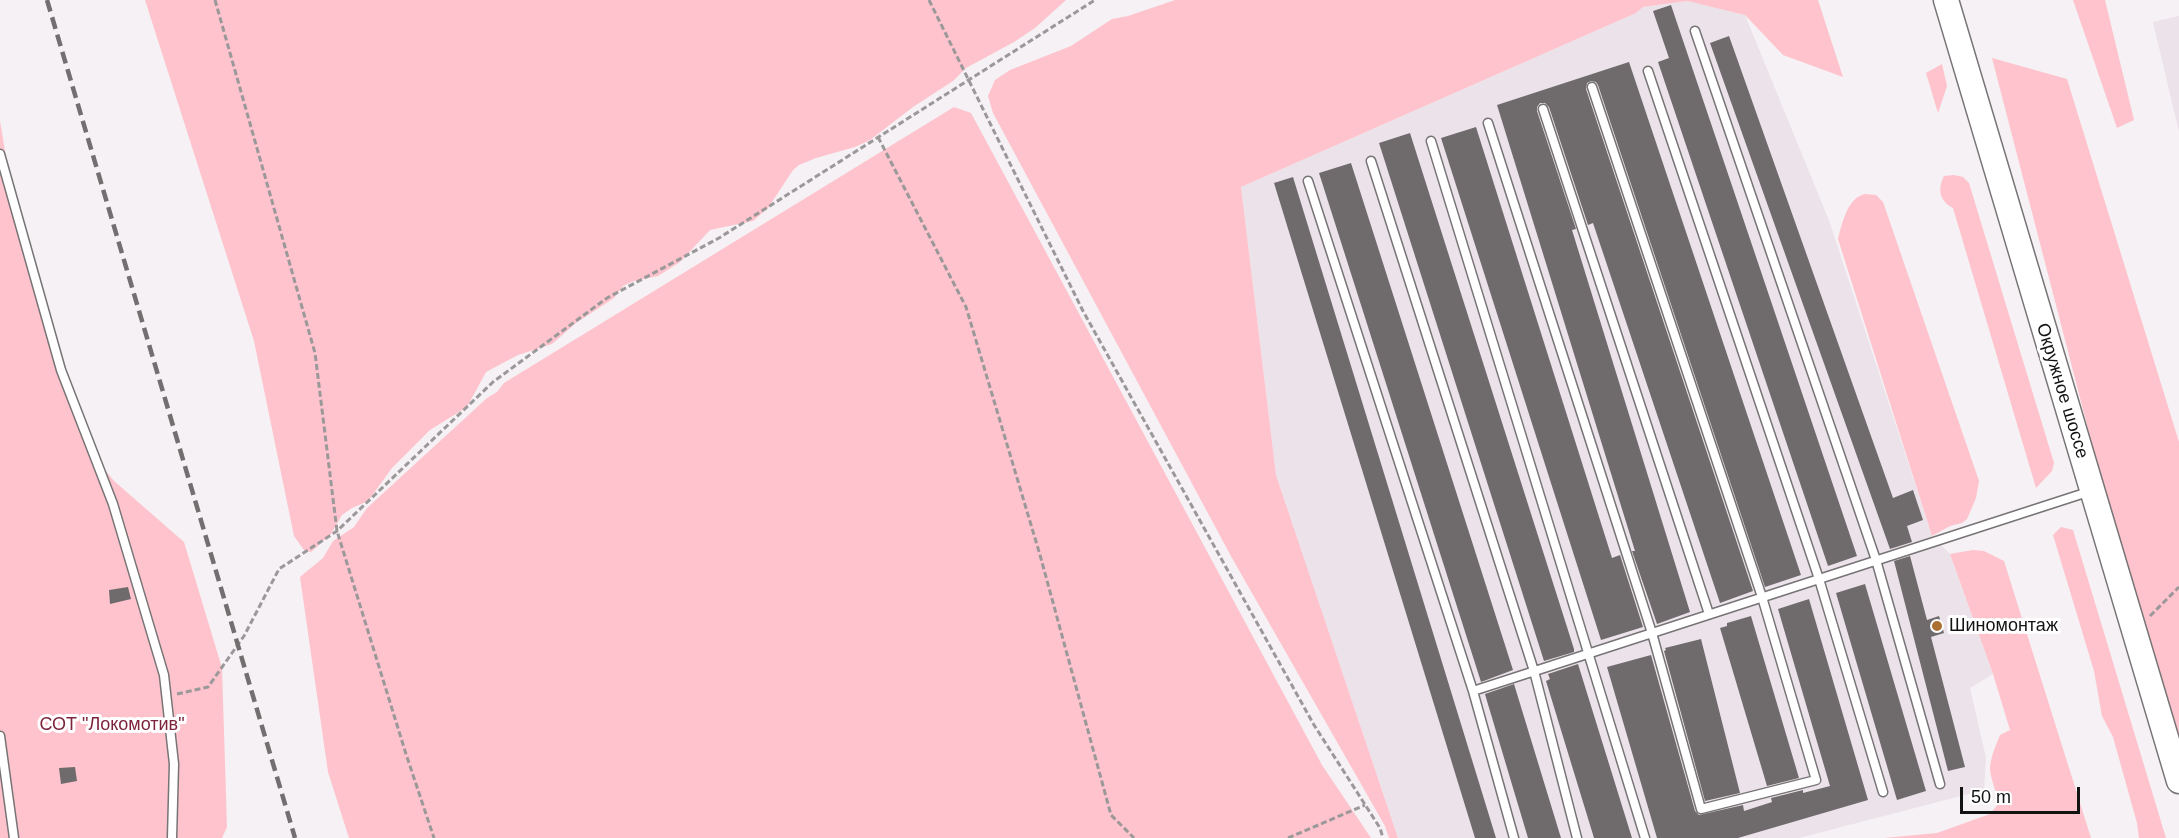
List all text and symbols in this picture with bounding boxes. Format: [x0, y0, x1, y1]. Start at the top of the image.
street label: Окружное шоссе [2031, 321, 2093, 461]
place label: Шиномонтаж [1949, 615, 2058, 637]
marker: Шиномонтаж [1930, 619, 1944, 633]
park label: СОТ "Локомотив" [39, 714, 185, 736]
scale bar [1963, 775, 2083, 813]
text: 50 m [1971, 787, 2011, 807]

